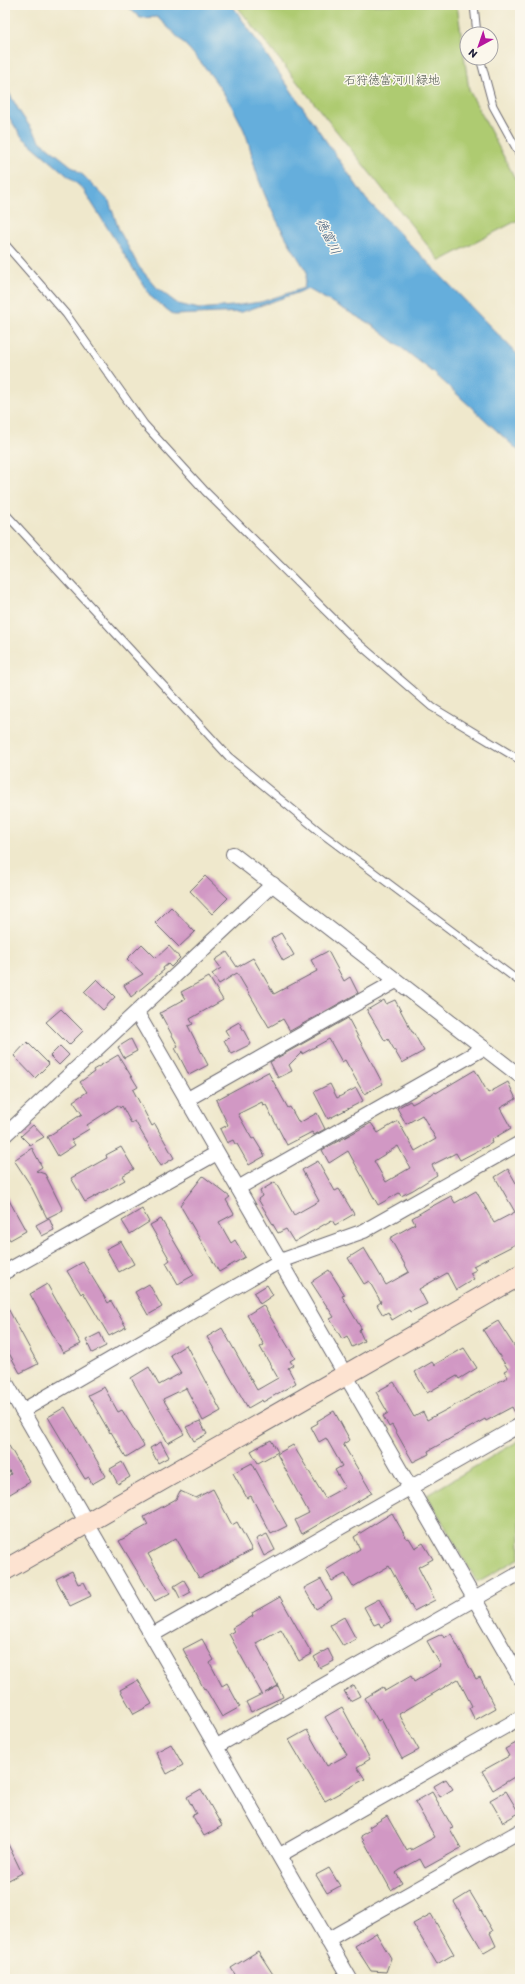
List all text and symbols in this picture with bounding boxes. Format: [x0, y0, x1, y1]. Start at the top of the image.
north arrow [459, 26, 499, 66]
text: N [466, 46, 480, 61]
park label: 石狩徳富河川緑地 [344, 73, 440, 87]
water label: 徳富川 [313, 215, 344, 257]

